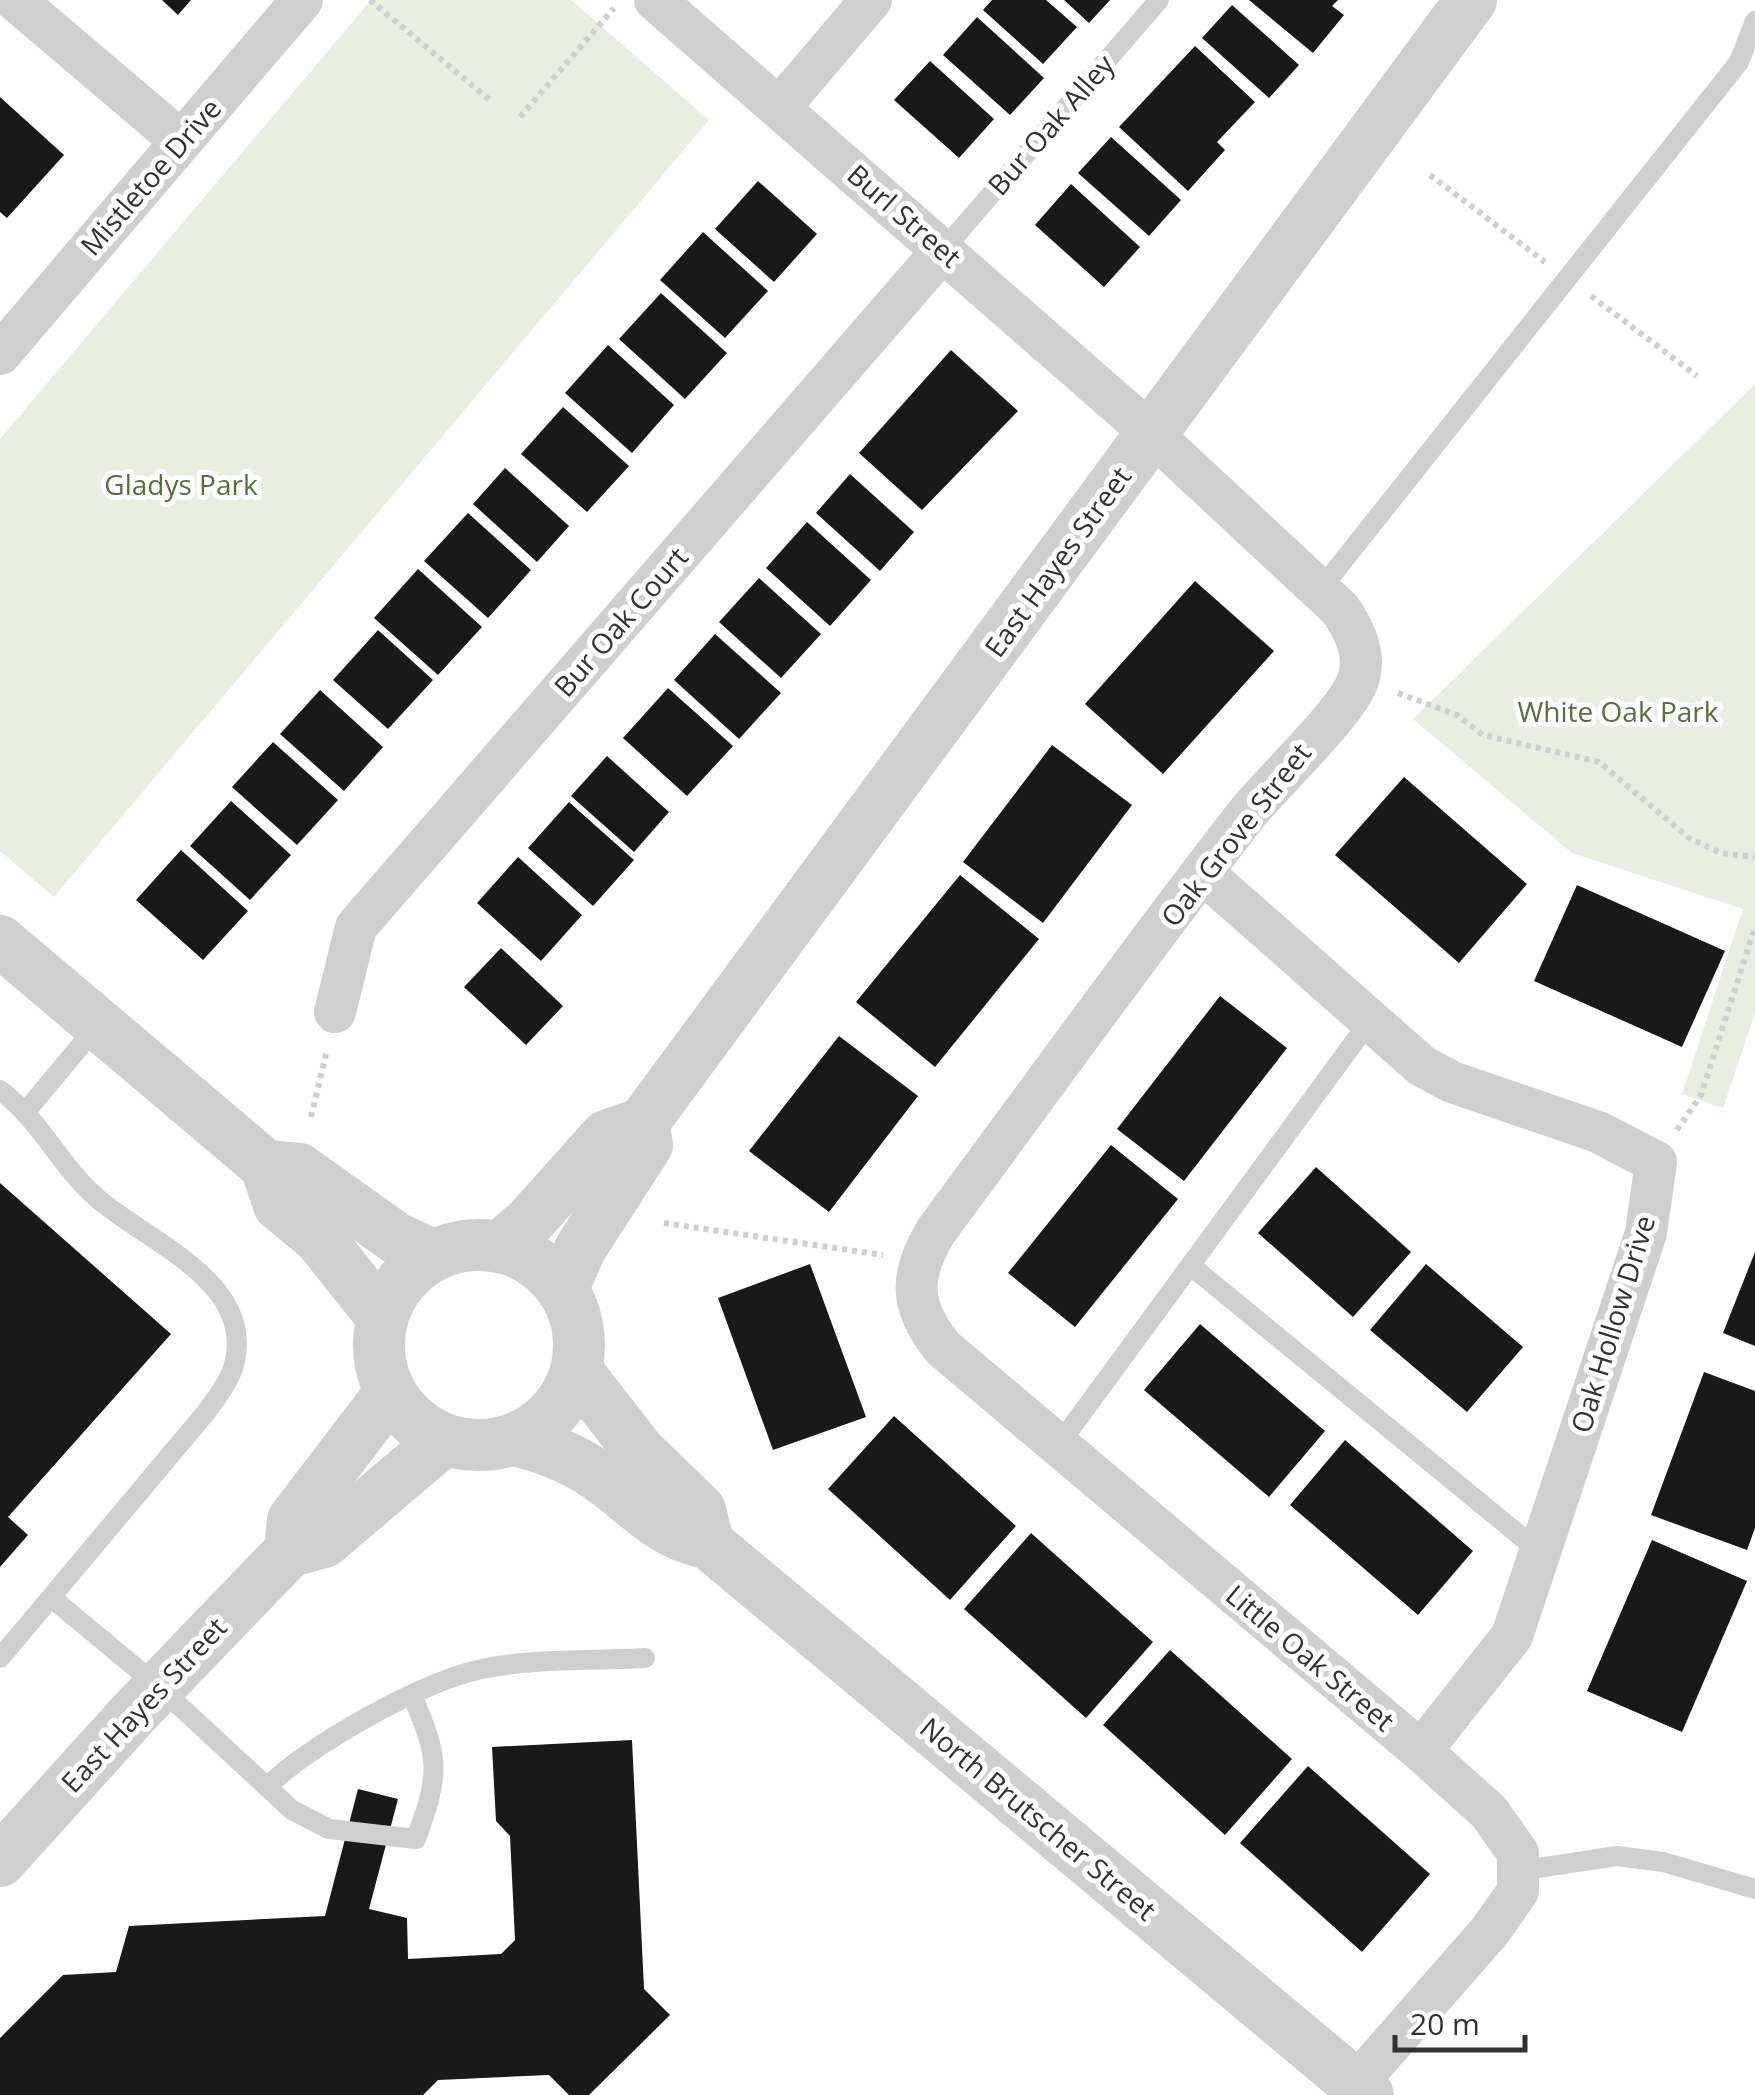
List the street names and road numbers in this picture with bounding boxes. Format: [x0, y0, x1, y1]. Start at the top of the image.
street label: Bur Oak Alley [979, 45, 1123, 203]
street label: Mistletoe Drive [71, 90, 229, 263]
street label: Burl Street [840, 155, 970, 275]
street label: East Hayes Street [975, 459, 1139, 664]
street label: Bur Oak Court [545, 539, 696, 704]
street label: Oak Grove Street [1152, 735, 1319, 934]
street label: Oak Hollow Drive [1561, 1210, 1663, 1437]
street label: Little Oak Street [1218, 1575, 1403, 1739]
street label: East Hayes Street [52, 1609, 234, 1800]
street label: North Brutscher Street [913, 1708, 1165, 1928]

